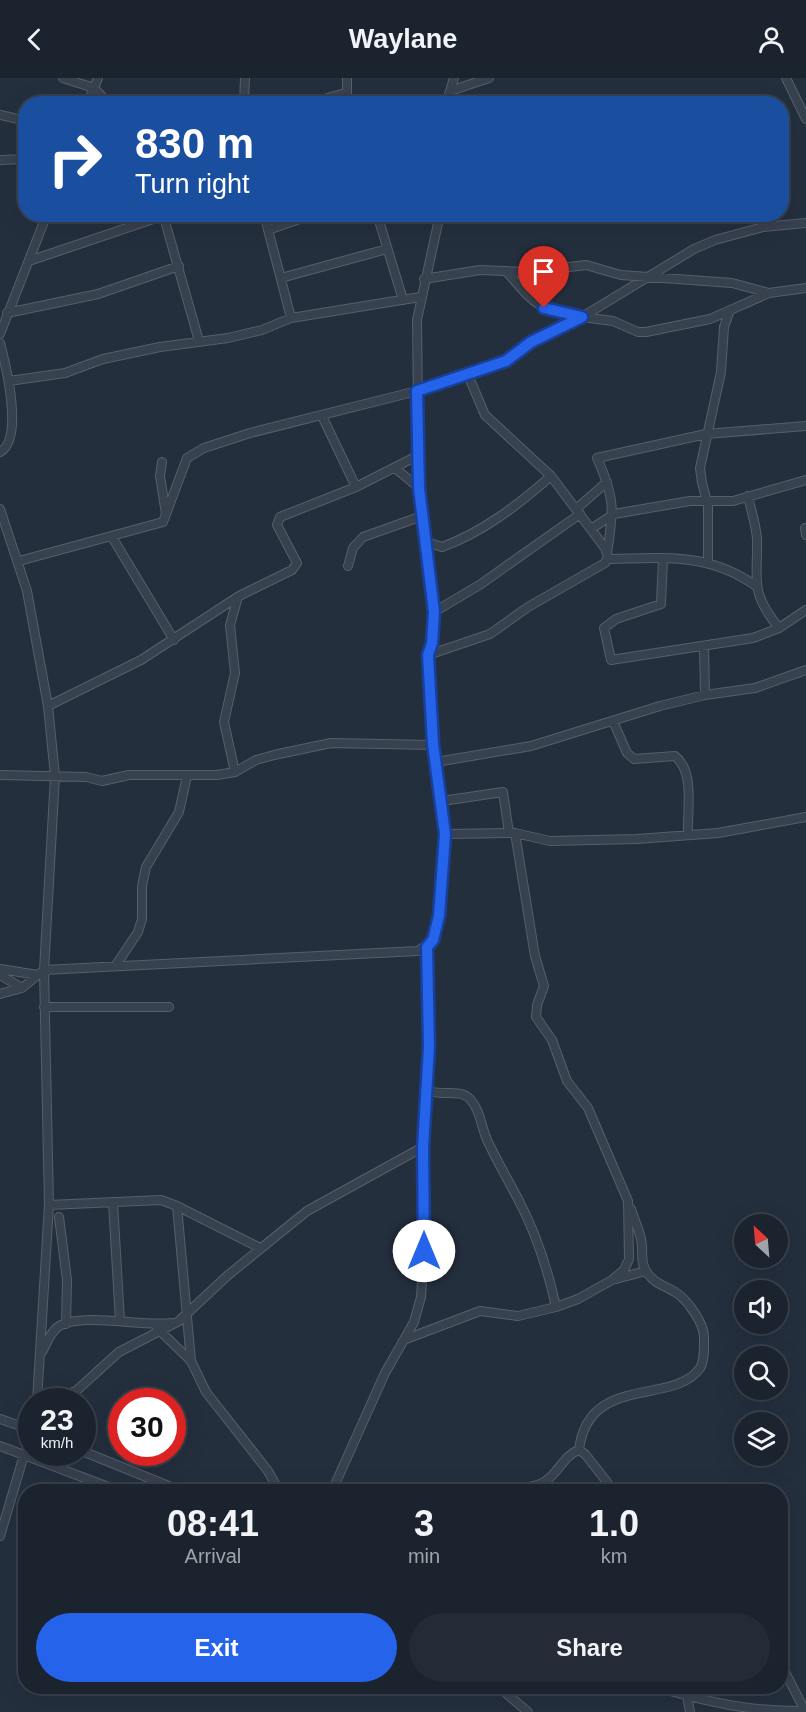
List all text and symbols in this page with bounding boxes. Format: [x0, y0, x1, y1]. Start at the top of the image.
icon: back [18, 23, 51, 56]
icon: person [755, 23, 788, 56]
text: Waylane [349, 24, 457, 54]
icon: right [36, 120, 114, 198]
text: 830 m [135, 120, 254, 167]
text: Turn right [135, 169, 250, 199]
pin [518, 246, 569, 308]
icon: arrive [527, 255, 560, 288]
north arrow [734, 1214, 788, 1268]
map controls [734, 1214, 788, 1466]
position arrow [392, 1219, 456, 1283]
button: sound [734, 1280, 788, 1334]
button: search [734, 1346, 788, 1400]
speed limit sign: 30 [108, 1388, 186, 1466]
text: 23 [40, 1403, 74, 1436]
button: layers [734, 1412, 788, 1466]
text: km/h [41, 1434, 73, 1451]
text: 08:41 [167, 1503, 259, 1544]
text: 3 [414, 1503, 434, 1544]
text: 1.0 [589, 1503, 639, 1544]
text: Arrival [185, 1545, 241, 1567]
text: min [408, 1545, 440, 1567]
text: km [601, 1545, 627, 1567]
button: Exit [36, 1613, 397, 1682]
button: Share [409, 1613, 770, 1682]

